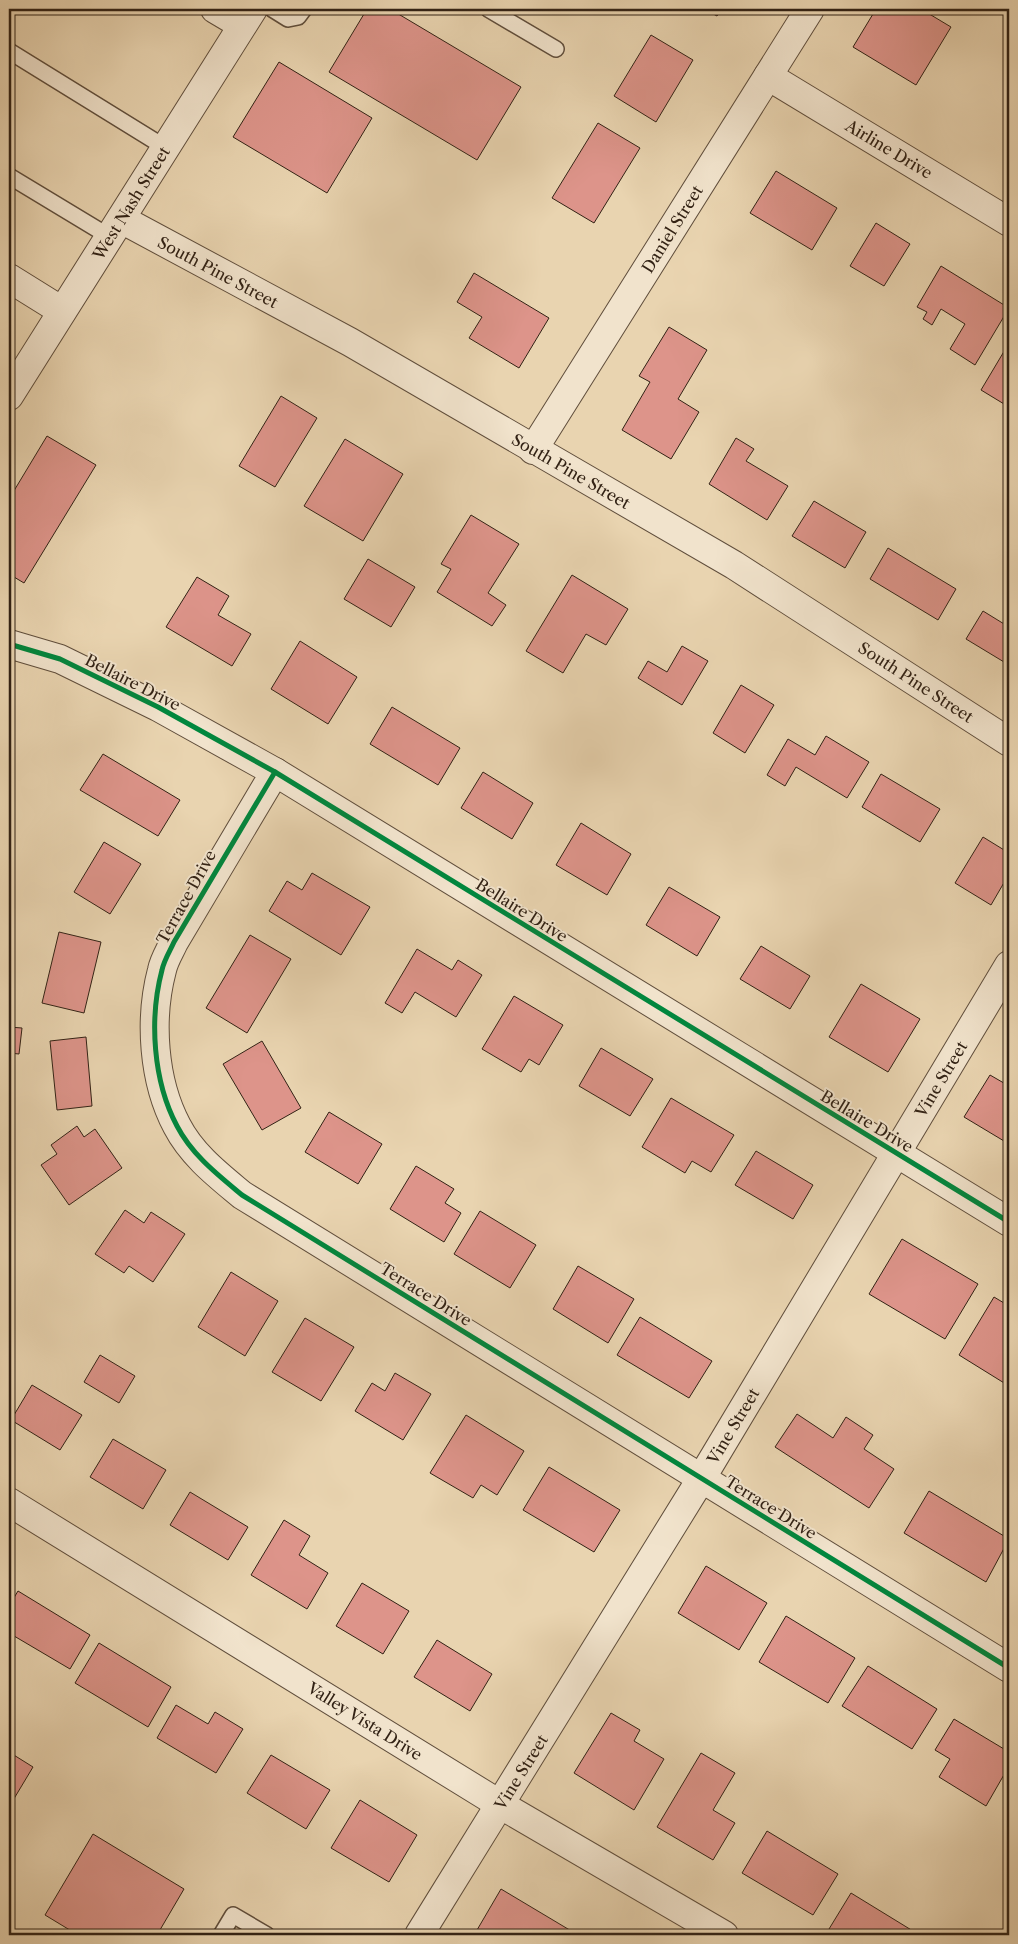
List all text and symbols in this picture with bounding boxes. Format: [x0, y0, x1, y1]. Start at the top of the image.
street label: Airline Drive [841, 115, 936, 183]
street label: West Nash Street [88, 142, 174, 264]
street label: Daniel Street [637, 181, 707, 277]
street label: South Pine Street [154, 232, 282, 312]
street label: South Pine Street [508, 429, 634, 513]
street label: South Pine Street [855, 637, 978, 727]
street label: Bellaire Drive [82, 649, 184, 715]
street label: Terrace Drive [152, 846, 220, 948]
street label: Bellaire Drive [472, 874, 572, 946]
street label: Vine Street [910, 1037, 972, 1121]
street label: Bellaire Drive [817, 1086, 917, 1156]
street label: Terrace Drive [376, 1258, 476, 1330]
street label: Vine Street [702, 1384, 764, 1468]
street label: Terrace Drive [721, 1471, 821, 1543]
street label: Valley Vista Drive [303, 1677, 426, 1764]
street label: Vine Street [489, 1730, 552, 1814]

